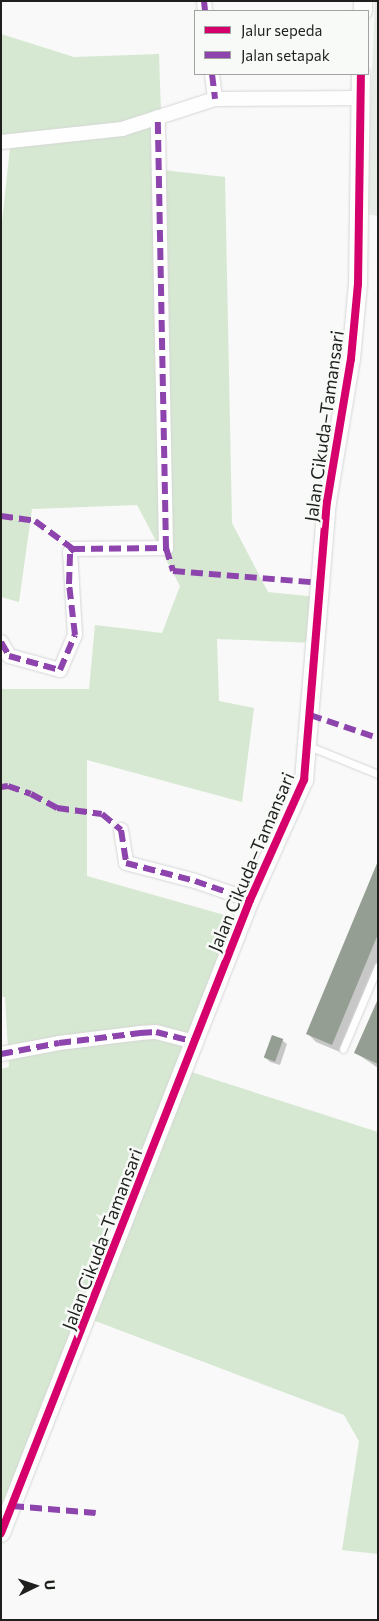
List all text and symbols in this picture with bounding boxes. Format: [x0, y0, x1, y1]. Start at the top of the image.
legend [194, 10, 369, 75]
text: Jalur sepeda [241, 21, 322, 39]
text: Jalan setapak [241, 46, 330, 64]
street label: Jalan Cikuda–Tamansari [300, 329, 348, 523]
street label: Jalan Cikuda–Tamansari [203, 769, 299, 955]
street label: Jalan Cikuda–Tamansari [57, 1145, 147, 1333]
north arrow [10, 1561, 60, 1611]
text: U [42, 1579, 59, 1591]

